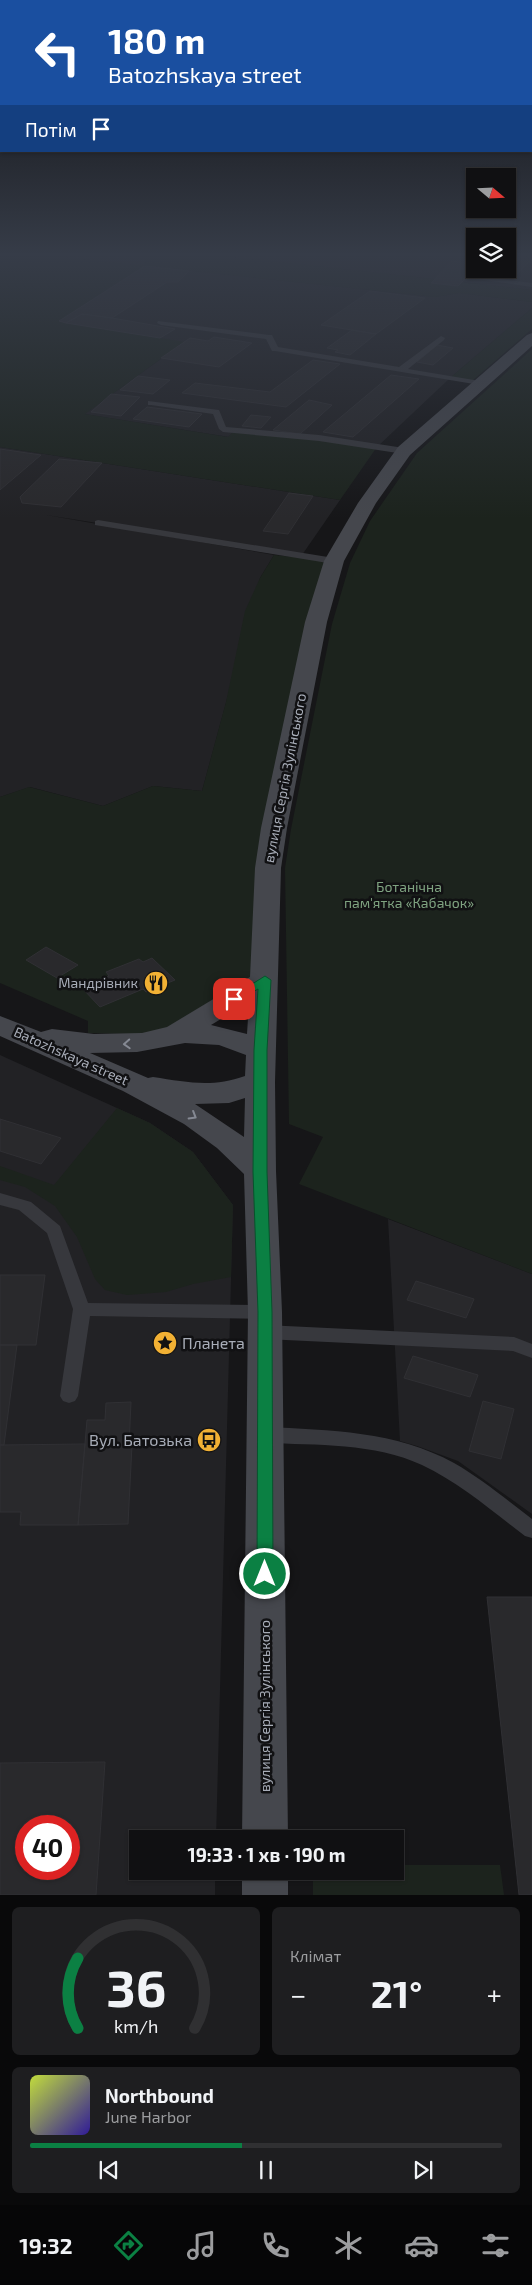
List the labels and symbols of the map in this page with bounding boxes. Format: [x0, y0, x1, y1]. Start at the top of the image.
north arrow [466, 168, 516, 218]
street label: вулиця Сергія Зулінського [260, 692, 309, 864]
park label: Ботанічна пам'ятка «Кабачок» [344, 878, 474, 911]
restaurant icon: Мандрівник [143, 970, 169, 996]
place label: Мандрівник [58, 974, 138, 991]
pin [213, 978, 255, 1020]
street label: Batozhskaya street [11, 1023, 131, 1088]
one-way arrow [123, 1038, 131, 1049]
one-way arrow [187, 1110, 196, 1120]
place icon: Планета [152, 1330, 178, 1356]
place label: Планета [182, 1333, 245, 1352]
bus stop icon: Вул. Батозька [196, 1427, 222, 1453]
place label: Вул. Батозька [89, 1430, 192, 1450]
position arrow [238, 1547, 290, 1599]
street label: вулиця Сергія Зулінського [256, 1620, 273, 1792]
speed limit sign: 40 [15, 1815, 80, 1880]

